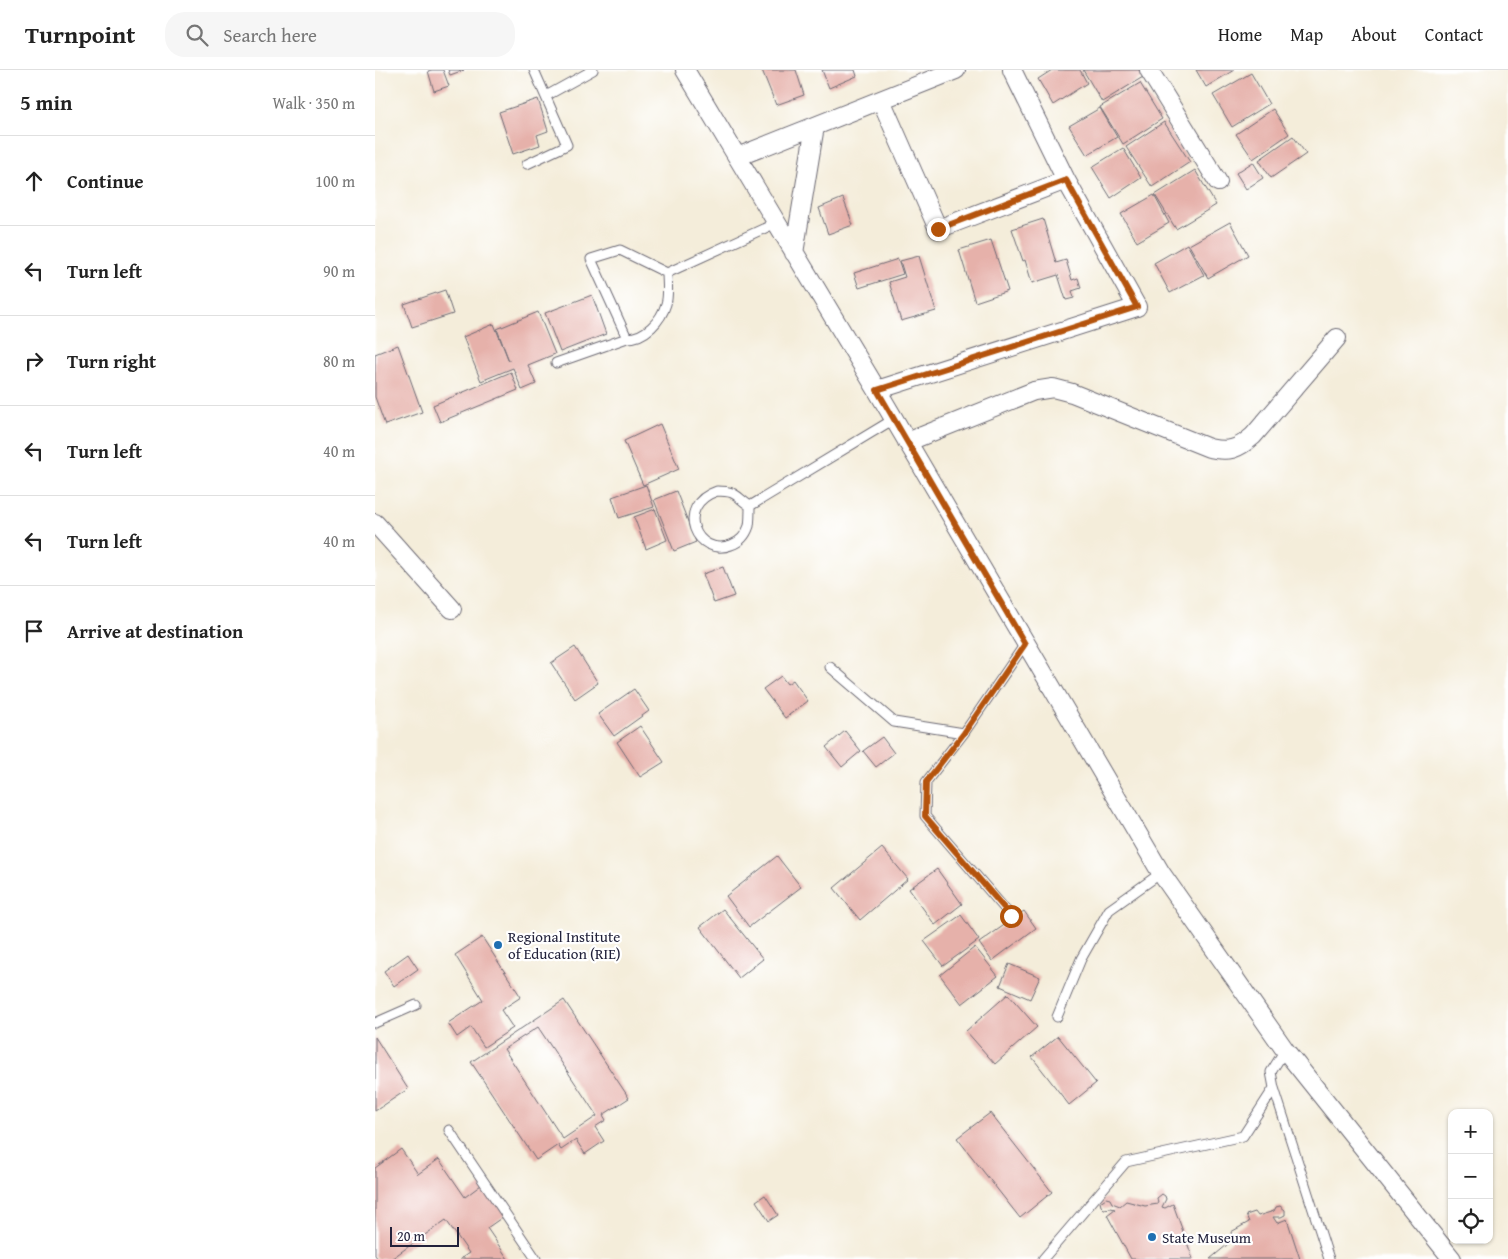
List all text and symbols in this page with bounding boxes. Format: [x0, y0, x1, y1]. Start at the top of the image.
search box [165, 12, 515, 57]
text: Turnpoint [25, 17, 135, 52]
icon: search [183, 21, 211, 49]
text: Search here [223, 21, 317, 49]
text: Home [1218, 21, 1262, 48]
text: Map [1290, 21, 1323, 48]
text: About [1351, 21, 1397, 48]
text: Contact [1425, 21, 1483, 48]
text: 5 min [20, 87, 72, 118]
text: Walk · 350 m [272, 91, 355, 115]
icon: ahead [20, 167, 48, 195]
text: Continue [67, 167, 144, 195]
text: 100 m [315, 169, 355, 193]
route end [927, 218, 950, 241]
icon: left [20, 257, 48, 285]
text: Turn left [67, 257, 142, 285]
text: 90 m [323, 259, 355, 283]
icon: right [20, 347, 48, 375]
text: Turn right [67, 347, 156, 375]
text: 80 m [323, 349, 355, 373]
icon: left [20, 437, 48, 465]
text: Turn left [67, 437, 142, 465]
text: 40 m [323, 439, 355, 463]
icon: left [20, 527, 48, 555]
text: Turn left [67, 527, 142, 555]
text: 40 m [323, 529, 355, 553]
icon: arrive [20, 617, 48, 645]
text: Arrive at destination [67, 617, 243, 645]
route start [1000, 905, 1023, 928]
place label: Regional Institute of Education (RIE) [508, 926, 621, 964]
marker: Regional Institute of Education (RIE) [492, 939, 504, 951]
map controls [1448, 1109, 1493, 1244]
button: + [1448, 1109, 1493, 1154]
button: − [1448, 1154, 1493, 1199]
button: locate [1448, 1199, 1493, 1244]
scale bar [390, 1224, 459, 1247]
text: 20 m [397, 1226, 425, 1246]
place label: State Museum [1162, 1227, 1252, 1248]
marker: State Museum [1146, 1231, 1158, 1243]

